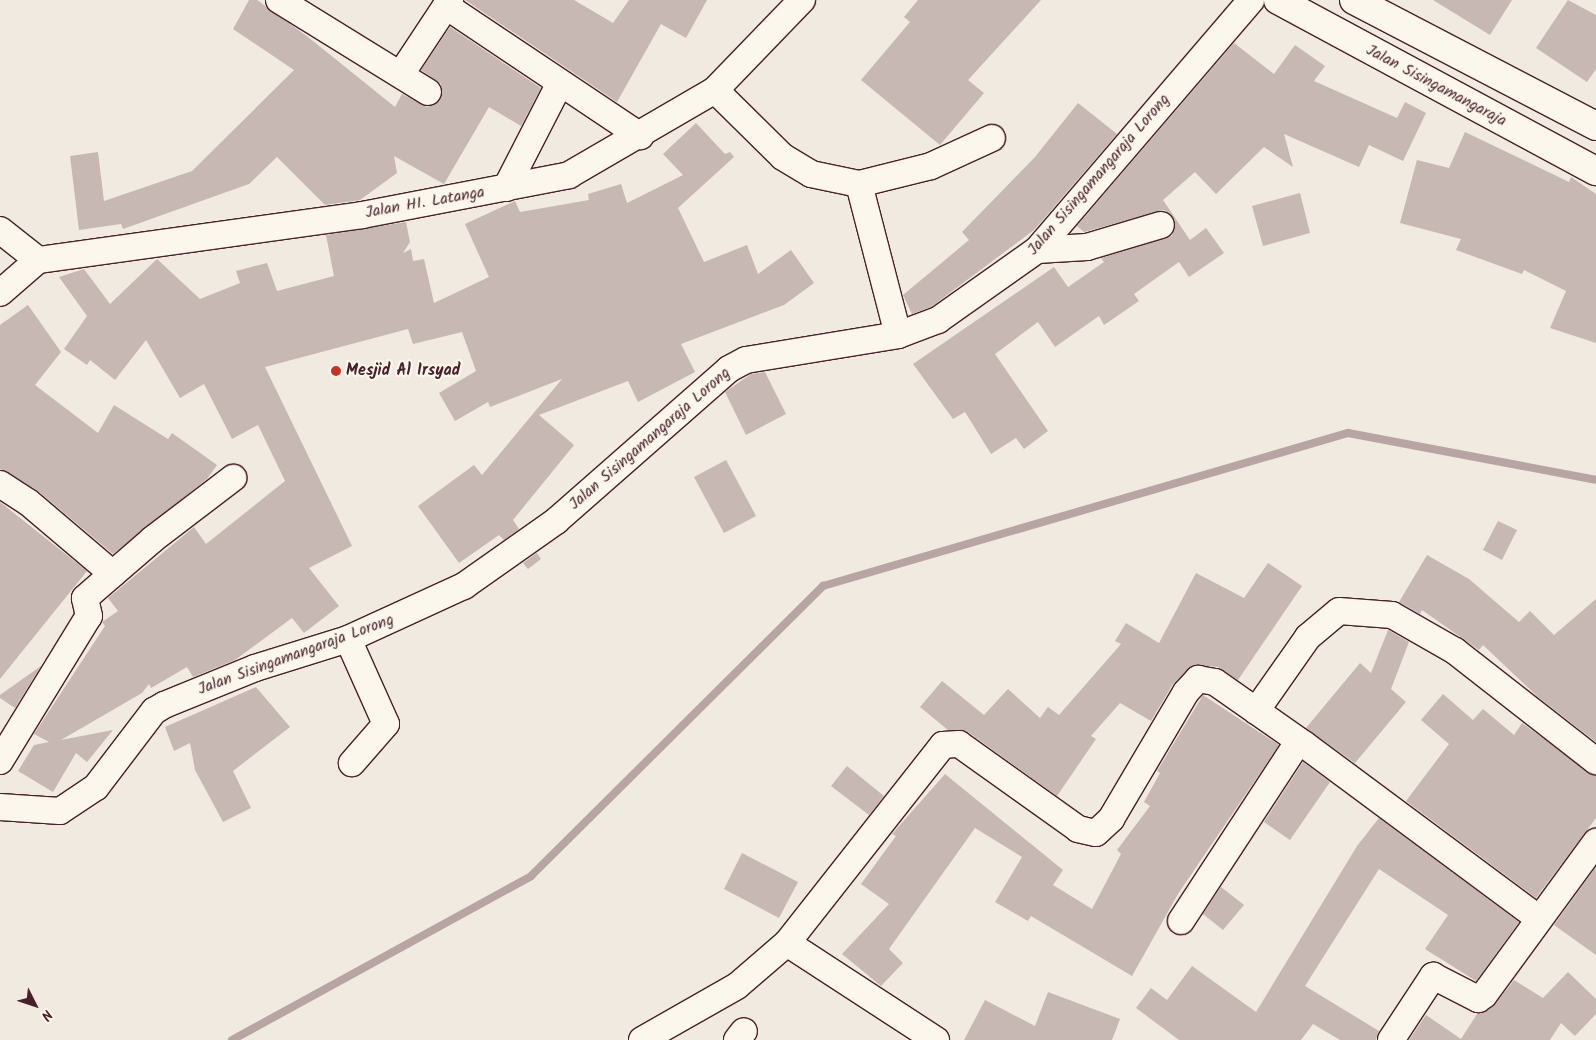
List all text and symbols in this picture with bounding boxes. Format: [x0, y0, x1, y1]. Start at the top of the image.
street label: Jalan Sisingamangaraja [1363, 41, 1509, 131]
street label: Jalan Sisingamangaraja Lorong [1024, 91, 1174, 259]
street label: Jalan HI. Latanga [364, 183, 486, 223]
place label: Mesjid Al Irsyad [346, 361, 460, 381]
street label: Jalan Sisingamangaraja Lorong [566, 364, 734, 514]
marker: Mesjid Al Irsyad [330, 365, 342, 377]
street label: Jalan Sisingamangaraja Lorong [195, 611, 397, 699]
north arrow [10, 980, 60, 1030]
text: N [35, 1004, 58, 1025]

